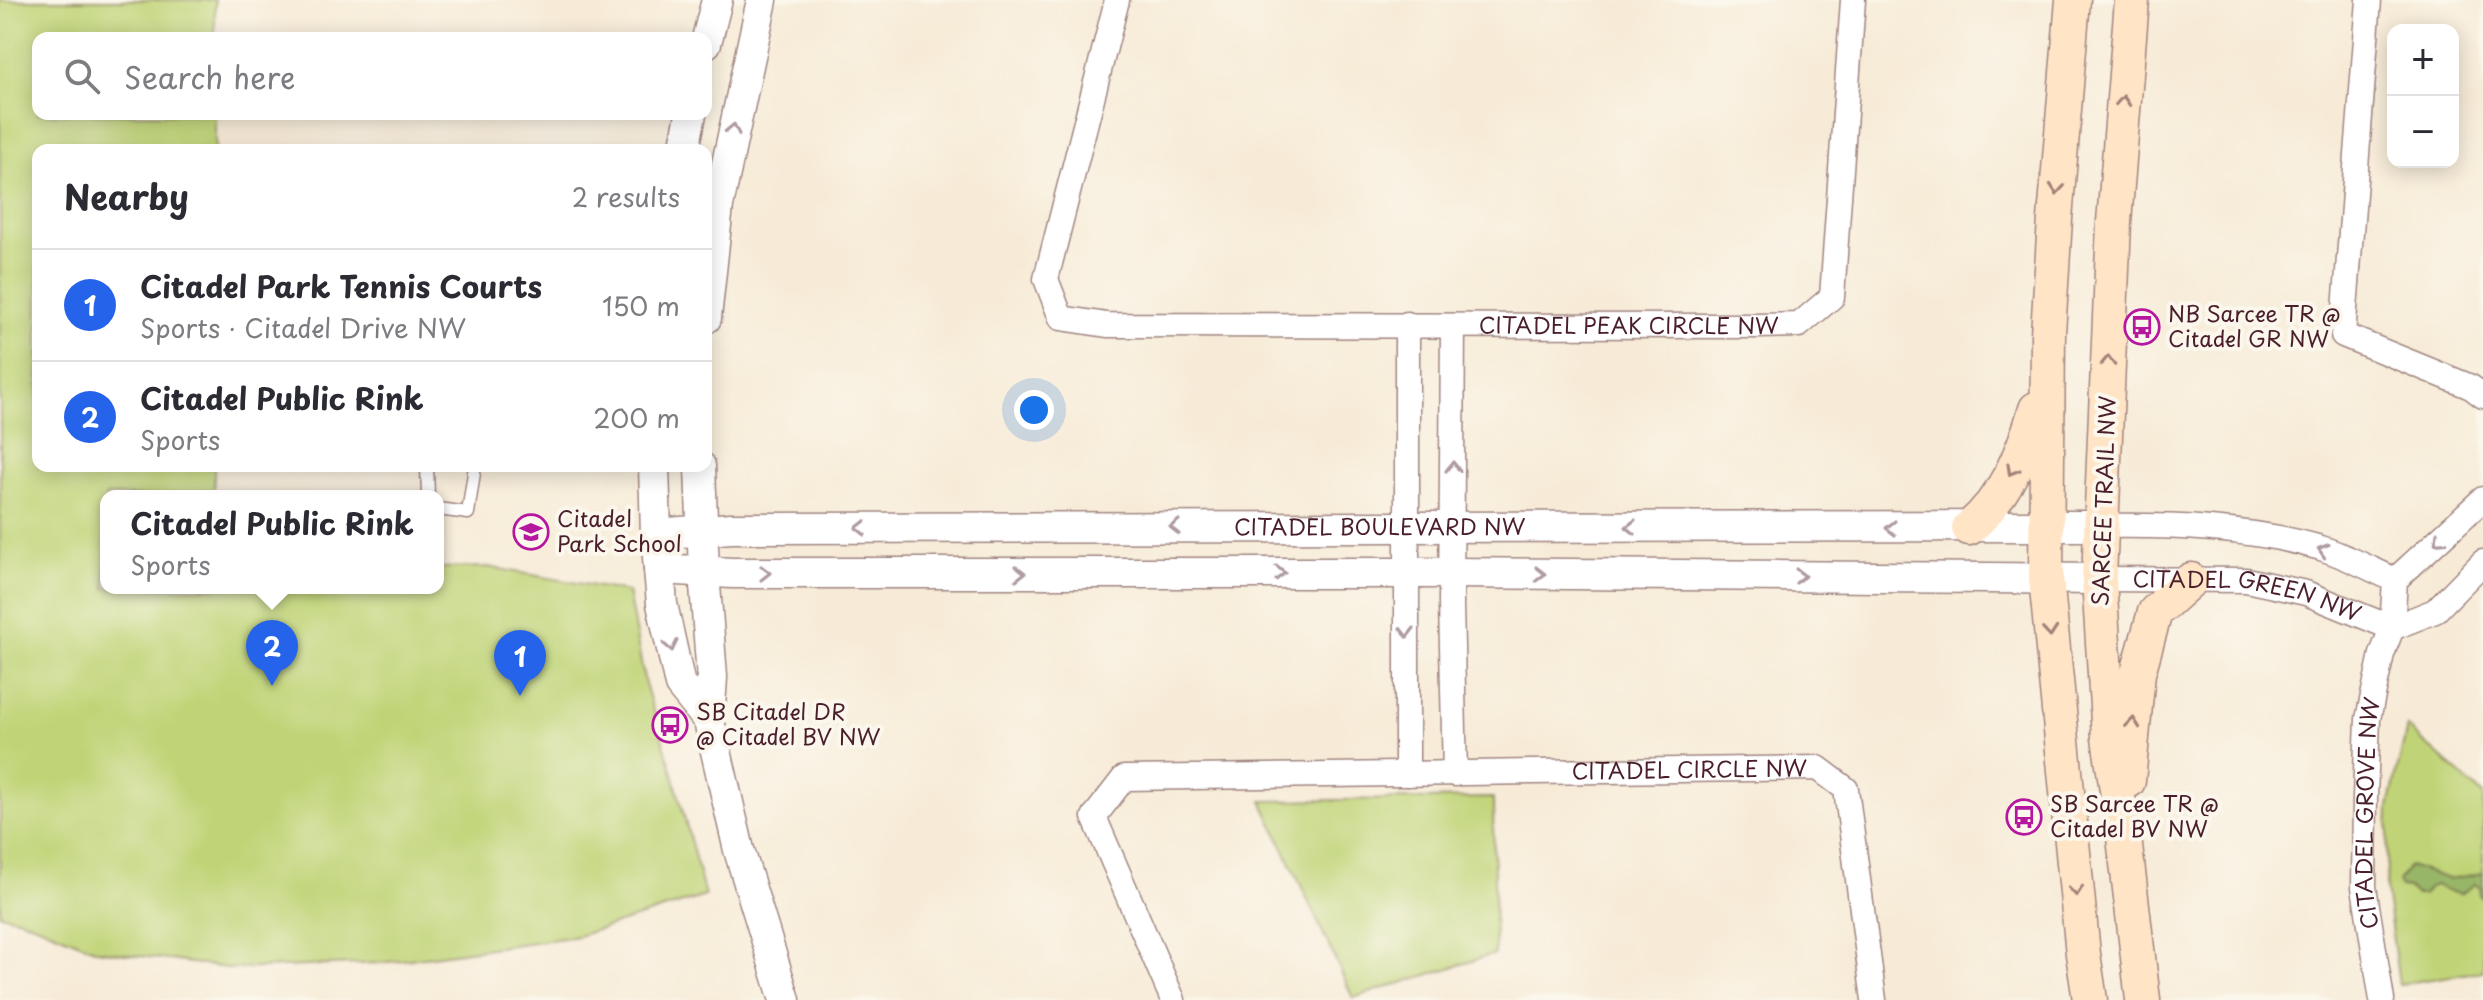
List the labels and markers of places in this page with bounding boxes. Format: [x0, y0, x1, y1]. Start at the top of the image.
place label: NB Sarcee TR @ Citadel GR NW [2168, 296, 2340, 354]
bus stop icon: NB Sarcee TR @ Citadel GR NW [2123, 308, 2161, 346]
place label: Citadel Park School [557, 501, 682, 559]
school or university icon: Citadel Park School [512, 513, 550, 551]
pin: 2 [246, 620, 298, 686]
pin: 1 [494, 630, 546, 696]
place label: SB Citadel DR @ Citadel BV NW [696, 694, 881, 752]
bus stop icon: SB Citadel DR @ Citadel BV NW [651, 706, 689, 744]
place label: SB Sarcee TR @ Citadel BV NW [2050, 786, 2219, 844]
bus stop icon: SB Sarcee TR @ Citadel BV NW [2005, 798, 2043, 836]

